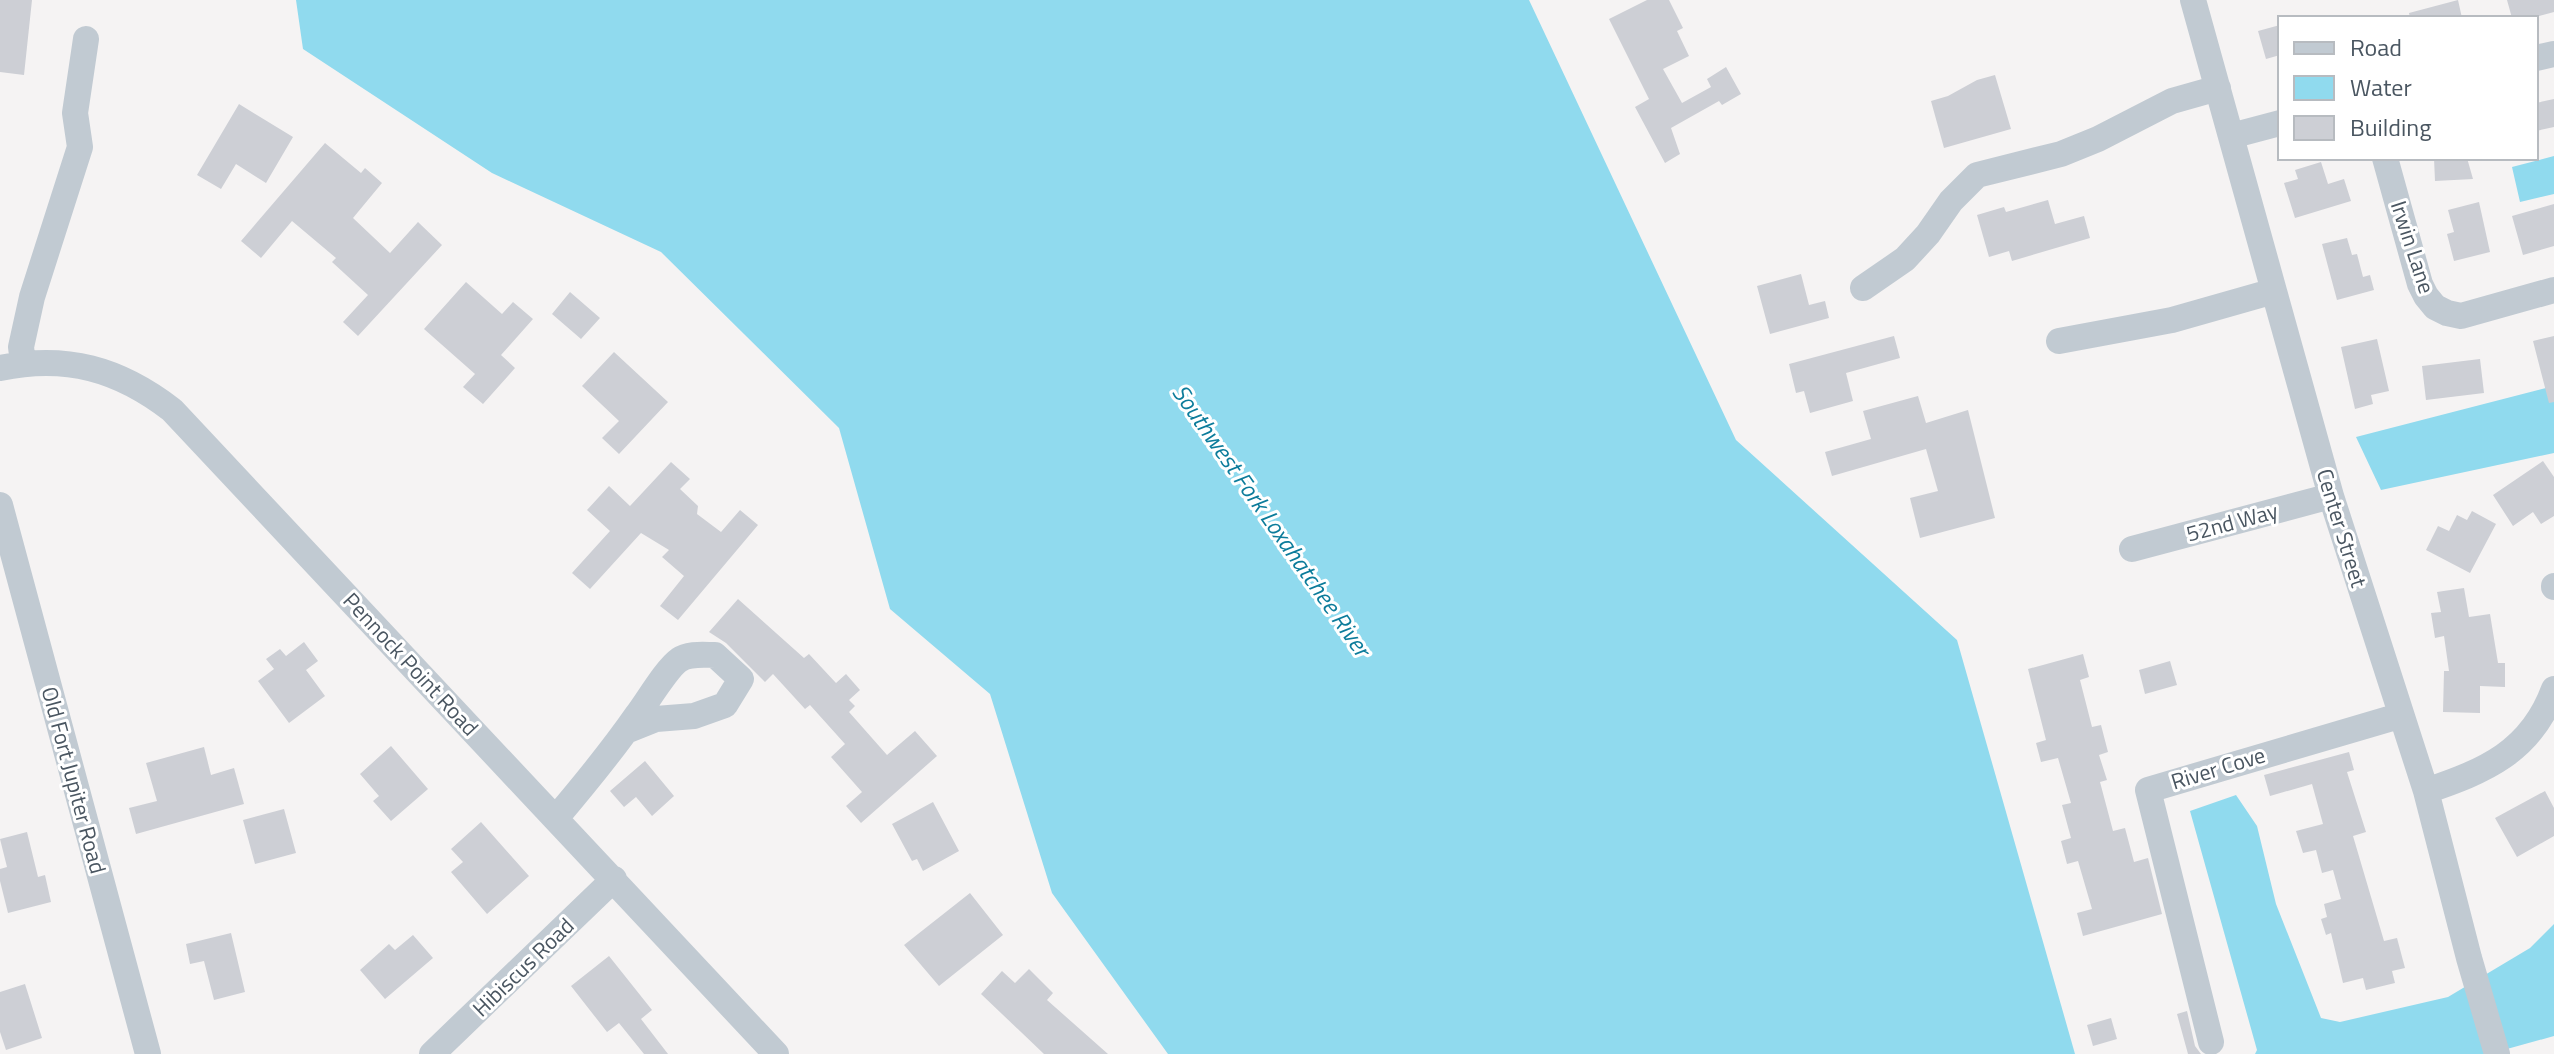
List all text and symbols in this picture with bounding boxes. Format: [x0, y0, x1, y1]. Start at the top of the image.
legend [2278, 16, 2538, 160]
text: Road [2350, 29, 2402, 65]
text: Water [2350, 69, 2412, 105]
text: Building [2350, 109, 2432, 145]
street label: Irwin Lane [2382, 196, 2444, 298]
water label: Southwest Fork Loxahatchee River [1164, 376, 1382, 666]
street label: Center Street [2308, 464, 2376, 592]
street label: 52nd Way [2182, 493, 2282, 551]
street label: Pennock Point Road [335, 585, 487, 743]
street label: Old Fort Jupiter Road [33, 683, 115, 877]
street label: River Cove [2167, 738, 2269, 798]
street label: Hibiscus Road [464, 910, 582, 1024]

